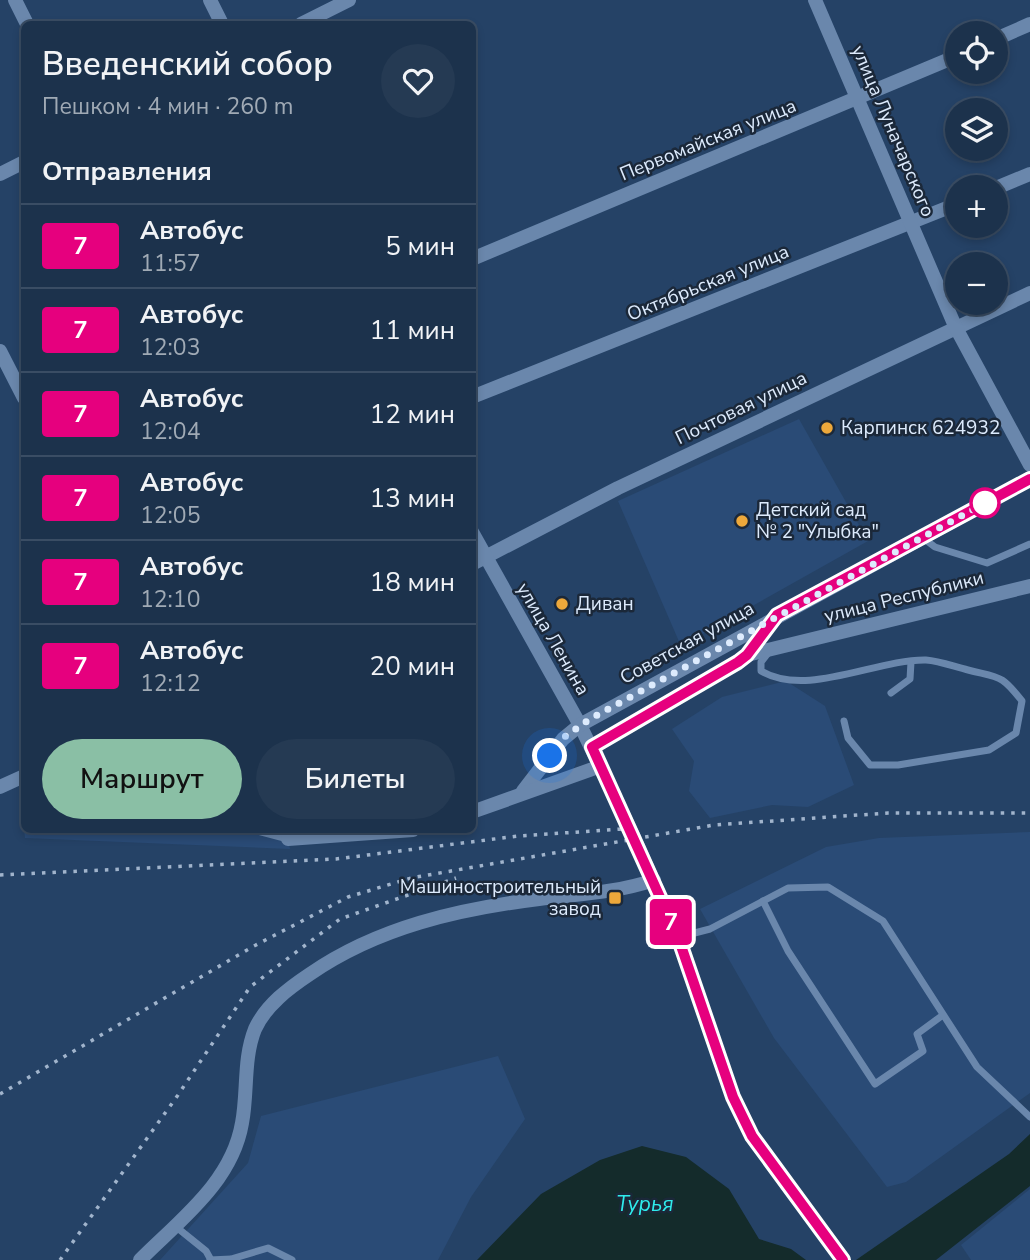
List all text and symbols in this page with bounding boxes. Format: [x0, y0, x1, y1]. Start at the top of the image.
map controls [945, 21, 1008, 315]
button: locate [945, 21, 1008, 84]
street label: улица Луначарского [845, 41, 941, 221]
text: Введенский собор [42, 42, 333, 87]
button: heart [381, 44, 455, 118]
text: Пешком · 4 мин · 260 m [42, 91, 293, 122]
street label: Первомайская улица [616, 93, 800, 187]
button: layers [945, 98, 1008, 161]
text: Отправления [42, 154, 212, 189]
button: + [945, 175, 1008, 238]
text: Автобус [140, 213, 243, 248]
text: 5 мин [385, 229, 455, 264]
text: 7 [73, 230, 88, 262]
street label: Октябрьская улица [623, 239, 793, 327]
text: 11:57 [140, 248, 200, 279]
button: − [945, 252, 1008, 315]
text: Автобус [140, 297, 243, 332]
text: 11 мин [370, 313, 455, 348]
text: 7 [73, 314, 88, 346]
text: 12:03 [140, 332, 200, 363]
street label: Почтовая улица [671, 365, 811, 451]
text: Автобус [140, 381, 243, 416]
text: 12 мин [370, 397, 455, 432]
text: 7 [73, 398, 88, 430]
place label: Карпинск 624932 [841, 415, 1000, 441]
text: 12:04 [140, 416, 200, 447]
marker: Карпинск 624932 [819, 420, 835, 436]
text: Автобус [140, 465, 243, 500]
text: 13 мин [370, 481, 455, 516]
text: 7 [73, 482, 88, 514]
unlabelled marker [970, 488, 1000, 518]
place label: Детский сад № 2 "Улыбка" [756, 497, 879, 545]
text: 12:05 [140, 500, 200, 531]
marker: Детский сад № 2 "Улыбка" [734, 513, 750, 529]
text: Автобус [140, 549, 243, 584]
text: 18 мин [370, 565, 455, 600]
street label: улица Республики [821, 565, 987, 629]
text: 7 [73, 566, 88, 598]
street label: улица Ленина [510, 578, 596, 700]
text: 12:10 [140, 584, 200, 615]
place label: Диван [576, 591, 634, 617]
street label: Советская улица [615, 595, 759, 691]
marker: Диван [554, 596, 570, 612]
text: Автобус [140, 633, 243, 668]
text: 20 мин [370, 649, 455, 684]
text: 7 [73, 650, 88, 682]
text: 12:12 [140, 668, 200, 699]
your location [532, 738, 567, 773]
button: Маршрут [42, 739, 242, 819]
button: Билеты [256, 739, 455, 819]
place label: Машиностроительный завод [400, 874, 601, 922]
marker: Машиностроительный завод [607, 890, 623, 906]
line badge: 7 [648, 899, 694, 945]
text: 7 [664, 906, 678, 938]
water label: Турья [616, 1190, 674, 1218]

